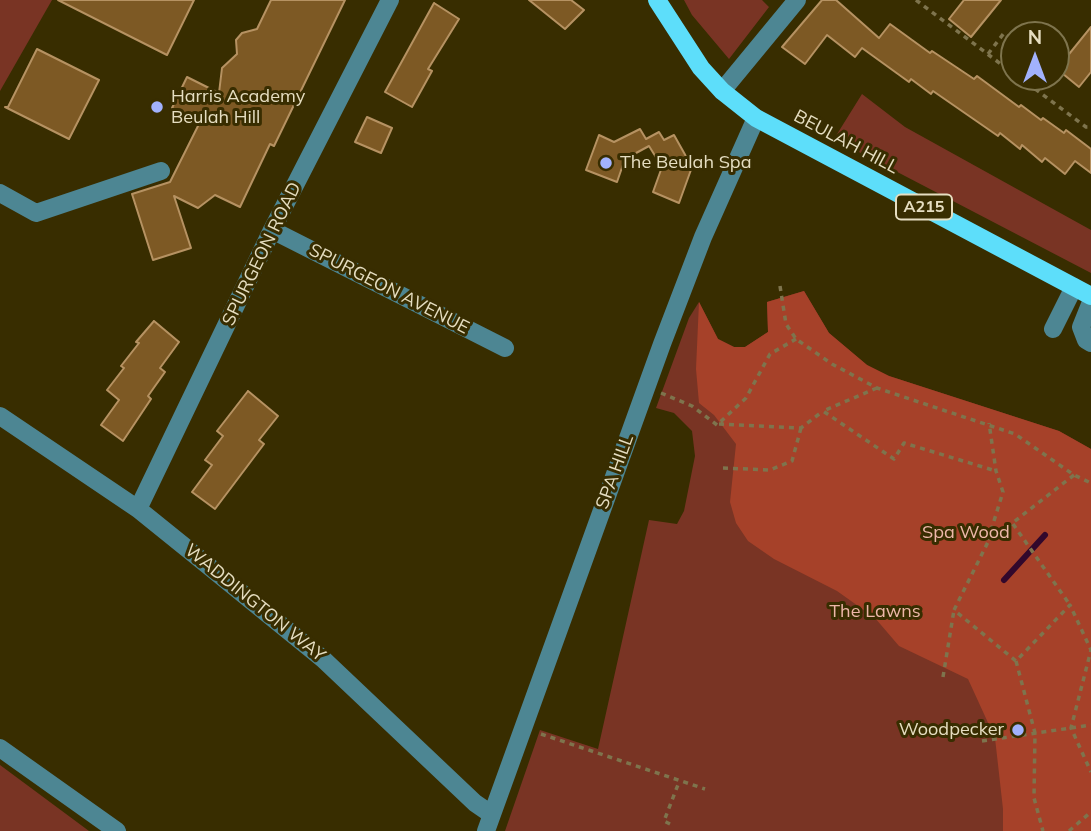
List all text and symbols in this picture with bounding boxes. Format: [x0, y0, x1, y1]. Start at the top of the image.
north arrow [1000, 21, 1070, 91]
text: N [1028, 25, 1042, 49]
place label: Harris Academy Beulah Hill [171, 86, 305, 128]
marker: Harris Academy Beulah Hill [149, 99, 165, 115]
street label: BEULAH HILL [790, 105, 902, 179]
place label: The Beulah Spa [620, 152, 751, 174]
marker: The Beulah Spa [598, 155, 614, 171]
street label: SPURGEON ROAD [218, 179, 306, 329]
road number: A215 [896, 195, 952, 220]
street label: SPURGEON AVENUE [305, 239, 473, 339]
street label: SPA HILL [592, 432, 638, 512]
park label: Spa Wood [922, 522, 1010, 544]
street label: WADDINGTON WAY [180, 540, 330, 666]
park label: The Lawns [829, 601, 921, 623]
place label: Woodpecker [899, 719, 1004, 741]
marker: Woodpecker [1010, 722, 1026, 738]

